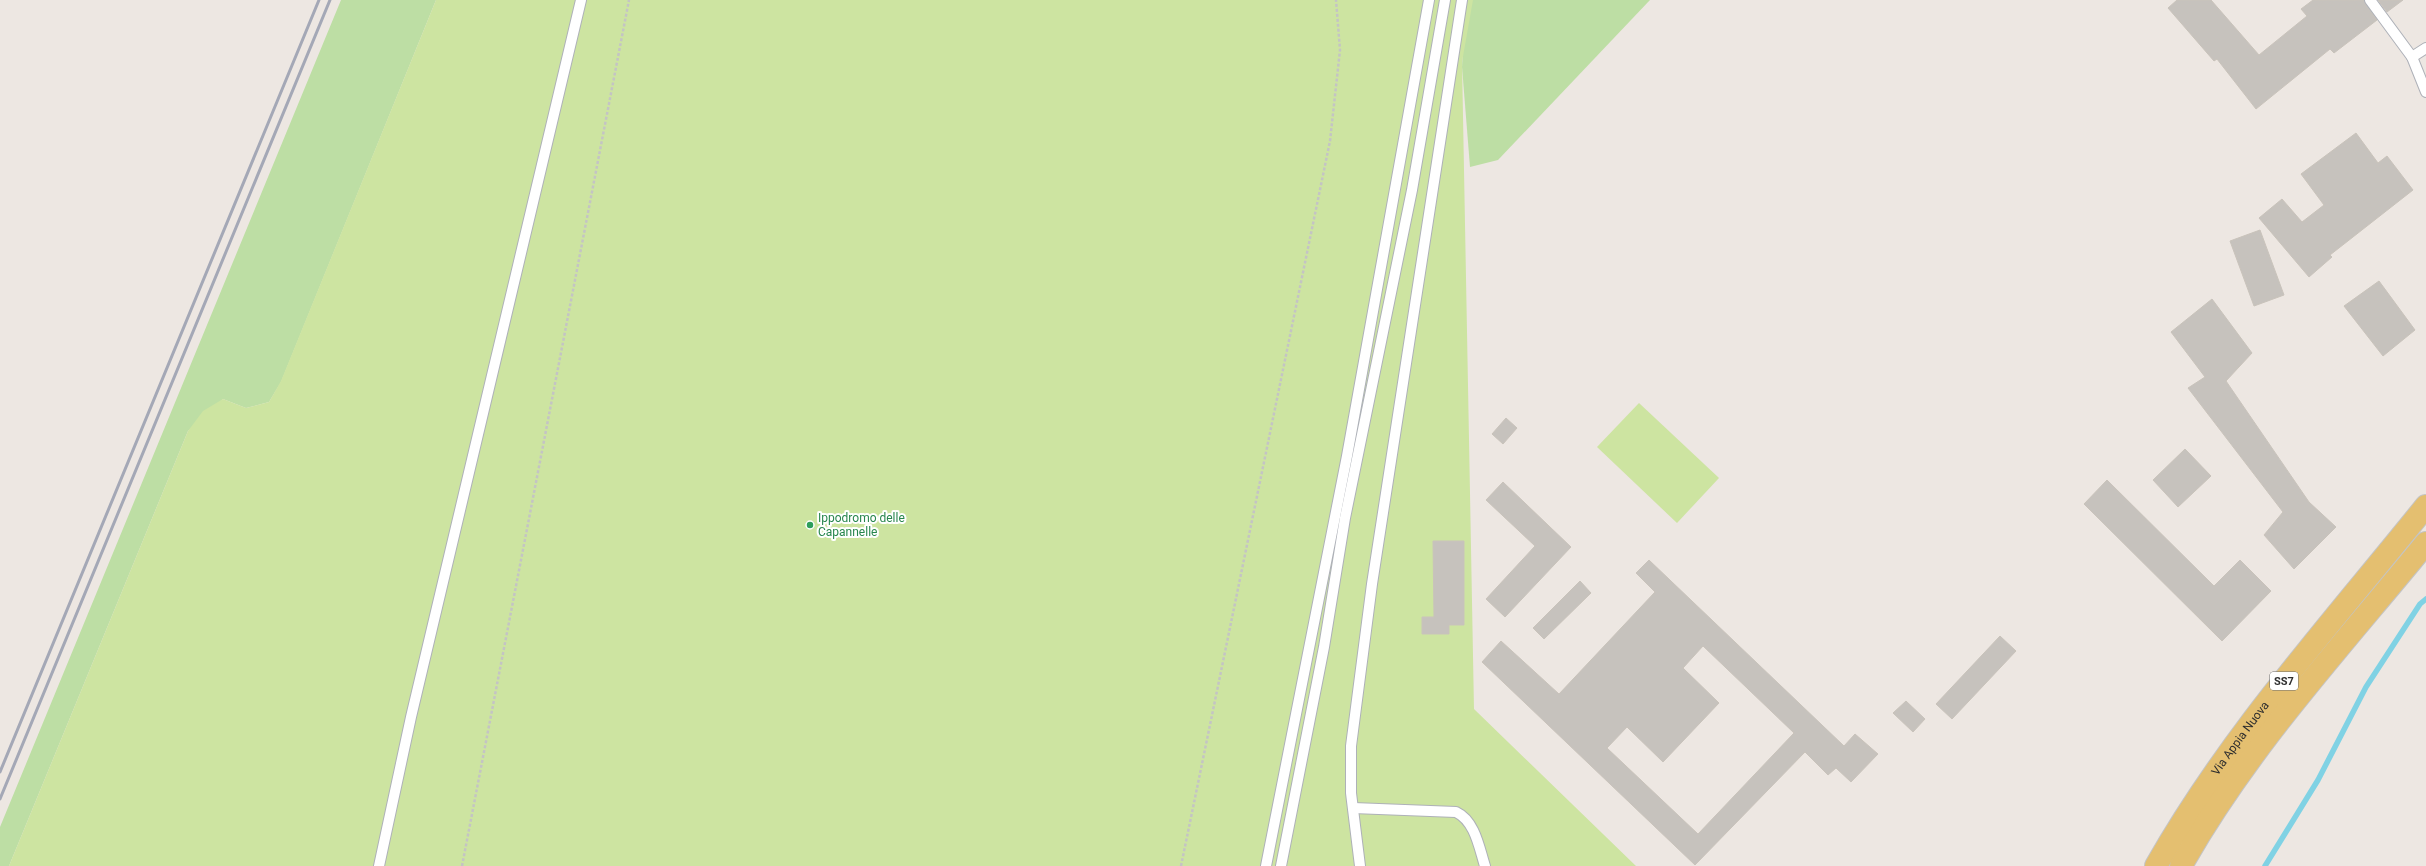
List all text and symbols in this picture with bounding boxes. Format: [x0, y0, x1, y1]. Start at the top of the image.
place label: Ippodromo delle Capannelle [818, 511, 905, 539]
marker: Ippodromo delle Capannelle [805, 520, 815, 530]
road number: SS7 [2270, 672, 2298, 690]
street label: Via Appia Nuova [2208, 699, 2272, 778]

